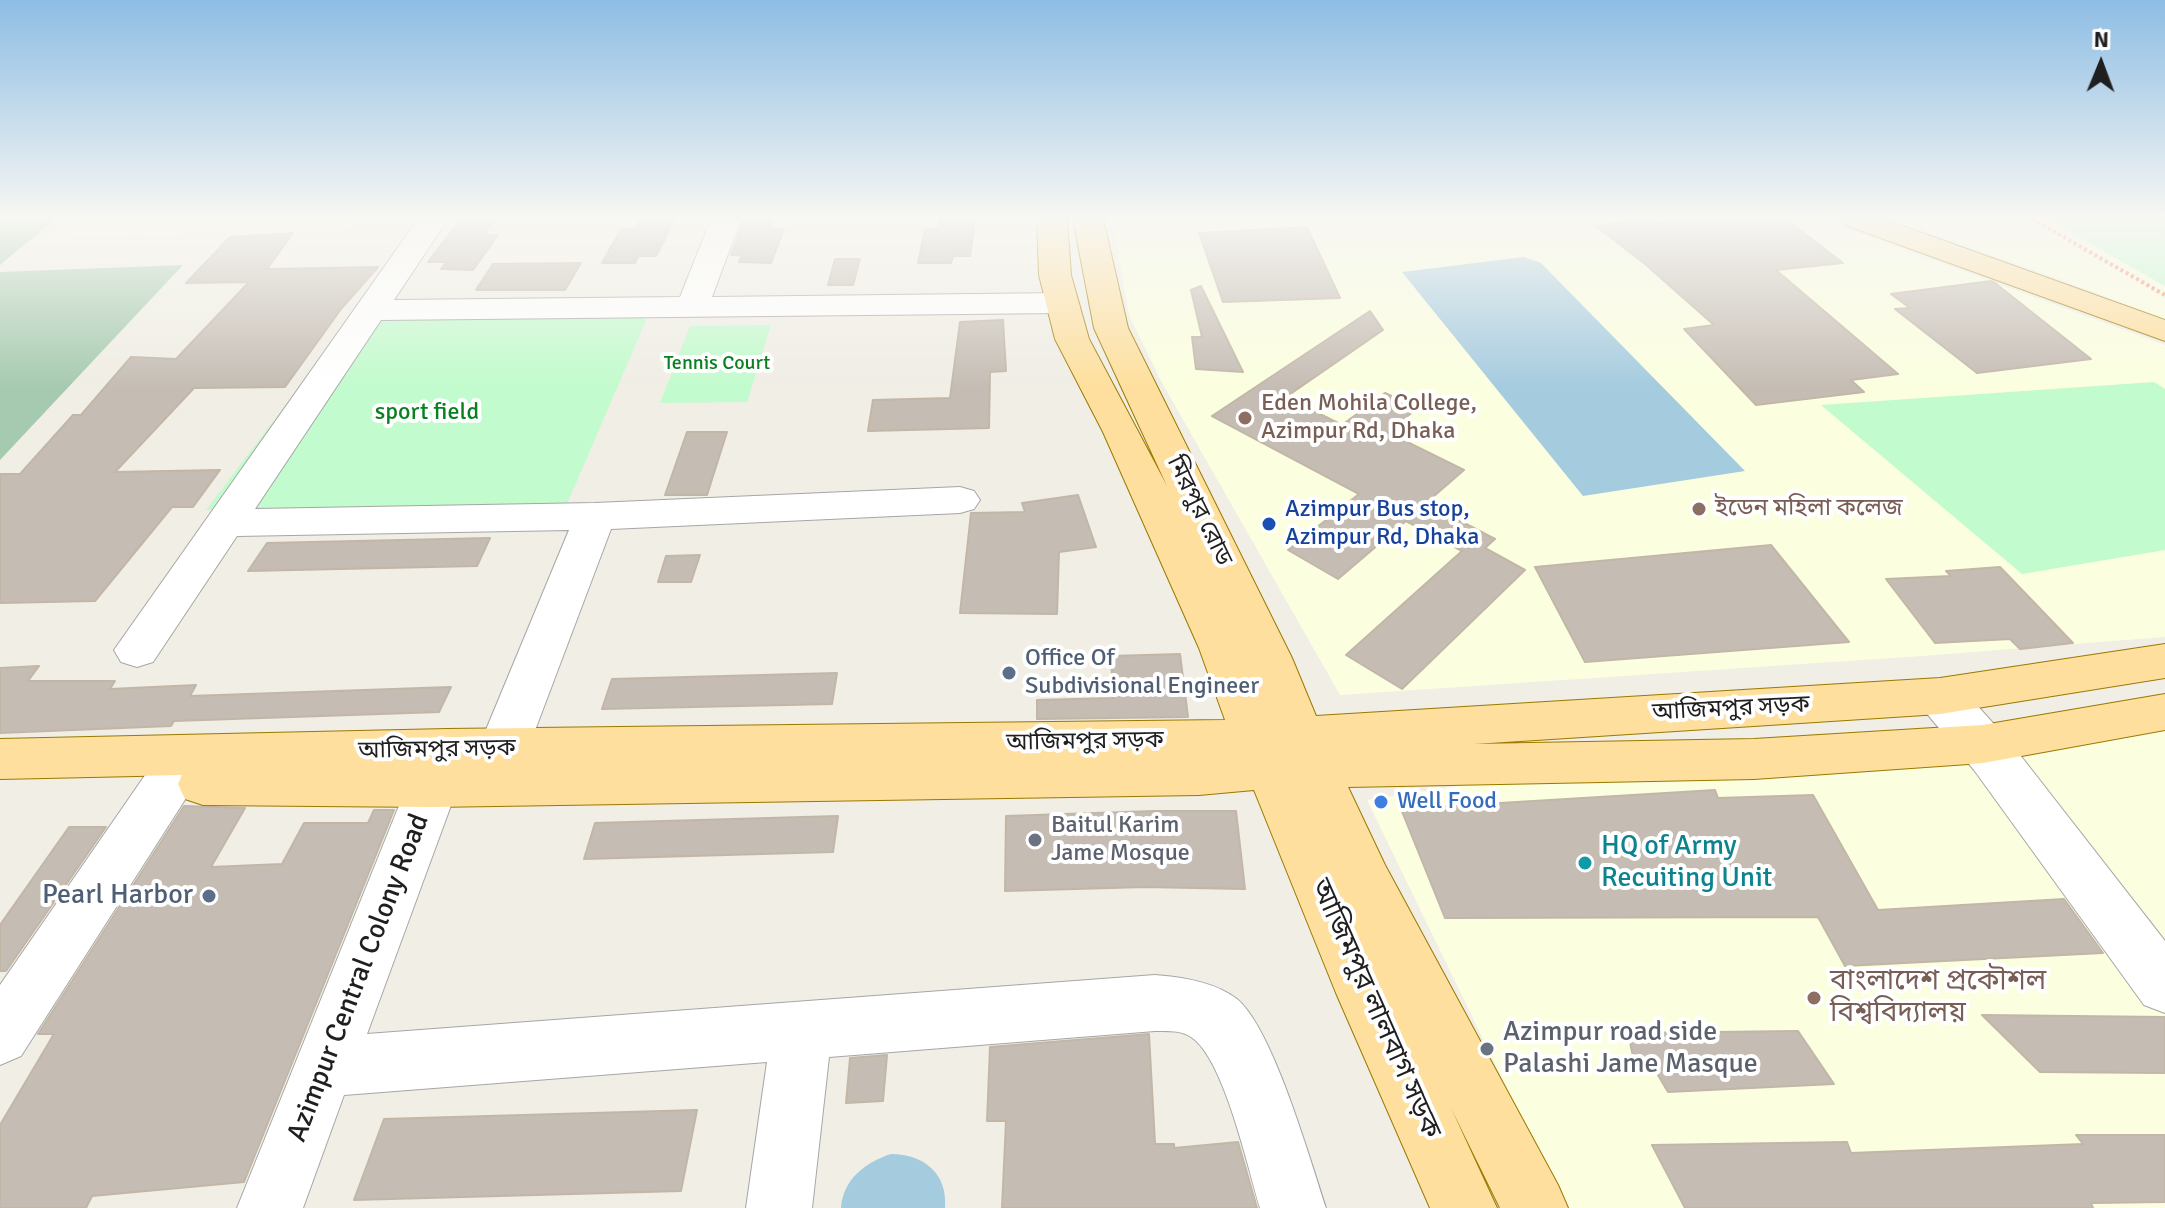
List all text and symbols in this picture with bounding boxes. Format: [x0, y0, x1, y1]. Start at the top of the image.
north arrow [2061, 24, 2141, 104]
text: N [2094, 26, 2109, 53]
park label: Tennis Court [664, 352, 770, 376]
place label: Eden Mohila College, Azimpur Rd, Dhaka [1261, 390, 1477, 446]
park label: sport field [375, 399, 479, 427]
marker: Eden Mohila College, Azimpur Rd, Dhaka [1236, 409, 1254, 427]
street label: মিরপুর রোড [1160, 451, 1238, 571]
place label: ইডেন মহিলা কলেজ [1715, 495, 1903, 523]
place label: Azimpur Bus stop, Azimpur Rd, Dhaka [1285, 496, 1479, 552]
marker: ইডেন মহিলা কলেজ [1690, 500, 1708, 518]
marker: Azimpur Bus stop, Azimpur Rd, Dhaka [1260, 515, 1278, 533]
place label: Office Of Subdivisional Engineer [1025, 645, 1259, 701]
marker: Office Of Subdivisional Engineer [1000, 664, 1018, 682]
street label: আজিমপুর সড়ক [1651, 690, 1811, 728]
street label: আজিমপুর সড়ক [1006, 726, 1164, 758]
street label: আজিমপুর সড়ক [358, 734, 516, 766]
place label: Well Food [1397, 788, 1497, 816]
marker: Well Food [1372, 793, 1390, 811]
street label: Azimpur Central Colony Road [281, 809, 437, 1147]
place label: Baitul Karim Jame Mosque [1051, 812, 1190, 868]
place label: HQ of Army Recuiting Unit [1601, 830, 1772, 896]
marker: Baitul Karim Jame Mosque [1026, 831, 1044, 849]
marker: HQ of Army Recuiting Unit [1576, 854, 1594, 872]
street label: আজিমপুর লালবাগ সড়ক [1303, 874, 1447, 1144]
place label: Pearl Harbor [42, 879, 193, 913]
marker: Pearl Harbor [200, 887, 218, 905]
place label: বাংলাদেশ প্রকৌশল বিশ্ববিদ্যালয় [1830, 965, 2046, 1031]
marker: বাংলাদেশ প্রকৌশল বিশ্ববিদ্যালয় [1805, 989, 1823, 1007]
place label: Azimpur road side Palashi Jame Masque [1503, 1016, 1758, 1082]
marker: Azimpur road side Palashi Jame Masque [1478, 1040, 1496, 1058]

